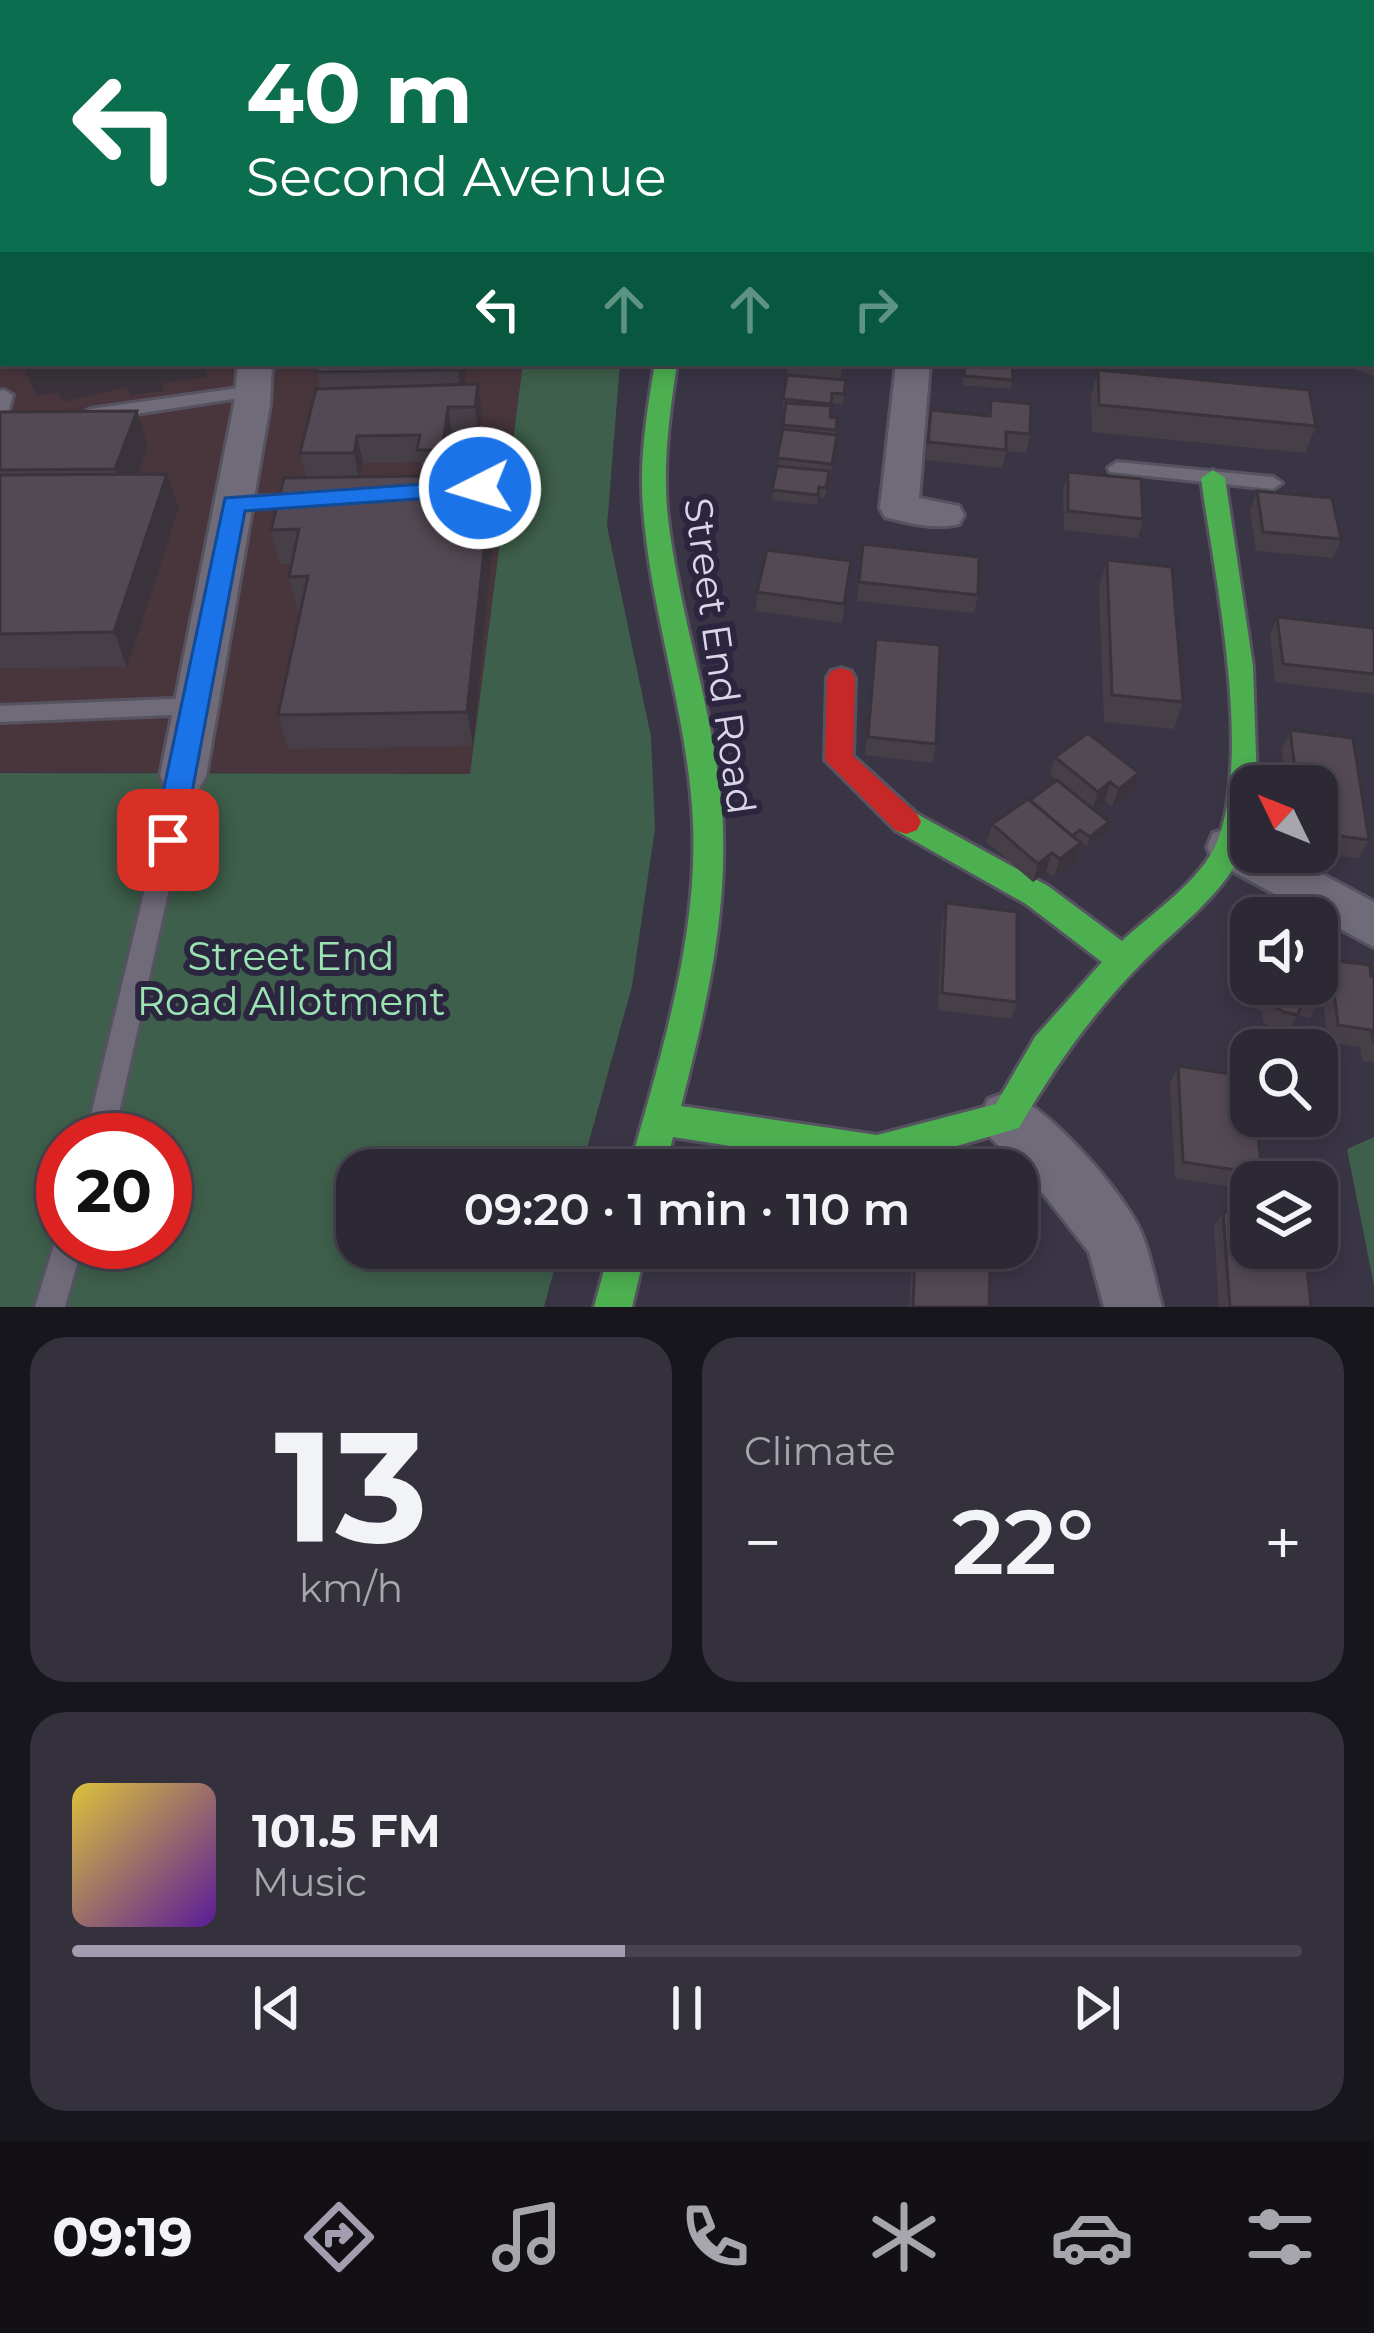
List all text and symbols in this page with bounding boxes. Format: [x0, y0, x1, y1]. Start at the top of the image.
text: 40 m [246, 42, 473, 144]
icon: left [48, 48, 204, 204]
text: Second Avenue [246, 144, 667, 210]
icon: left [465, 276, 531, 342]
icon: ahead [591, 276, 657, 342]
icon: ahead [717, 276, 783, 342]
icon: right [843, 276, 909, 342]
position arrow [417, 425, 543, 551]
street label: Street End Road [674, 495, 766, 817]
north arrow [1230, 765, 1338, 873]
map controls [1230, 765, 1338, 1269]
pin [117, 789, 219, 891]
icon: arrive [135, 807, 201, 873]
button: sound [1230, 897, 1338, 1005]
park label: Street End Road Allotment [137, 932, 445, 1025]
button: search [1230, 1029, 1338, 1137]
speed limit sign: 20 [36, 1113, 192, 1269]
button: layers [1230, 1161, 1338, 1269]
text: 09:20 · 1 min · 110 m [464, 1181, 910, 1236]
text: 13 [274, 1391, 428, 1581]
text: Climate [744, 1427, 896, 1475]
text: 22° [952, 1487, 1094, 1597]
text: − [744, 1502, 782, 1583]
text: + [1264, 1502, 1302, 1583]
text: km/h [299, 1564, 403, 1612]
text: 101.5 FM [252, 1803, 441, 1858]
text: Music [252, 1858, 367, 1906]
icon: previous [244, 1975, 310, 2041]
icon: pause [654, 1975, 720, 2041]
icon: next [1064, 1975, 1130, 2041]
icon: directions [297, 2195, 381, 2279]
icon: music [485, 2195, 569, 2279]
icon: phone [673, 2195, 757, 2279]
icon: climate [862, 2195, 946, 2279]
icon: car [1050, 2195, 1134, 2279]
icon: filters [1238, 2195, 1322, 2279]
text: 09:19 [52, 2204, 193, 2270]

